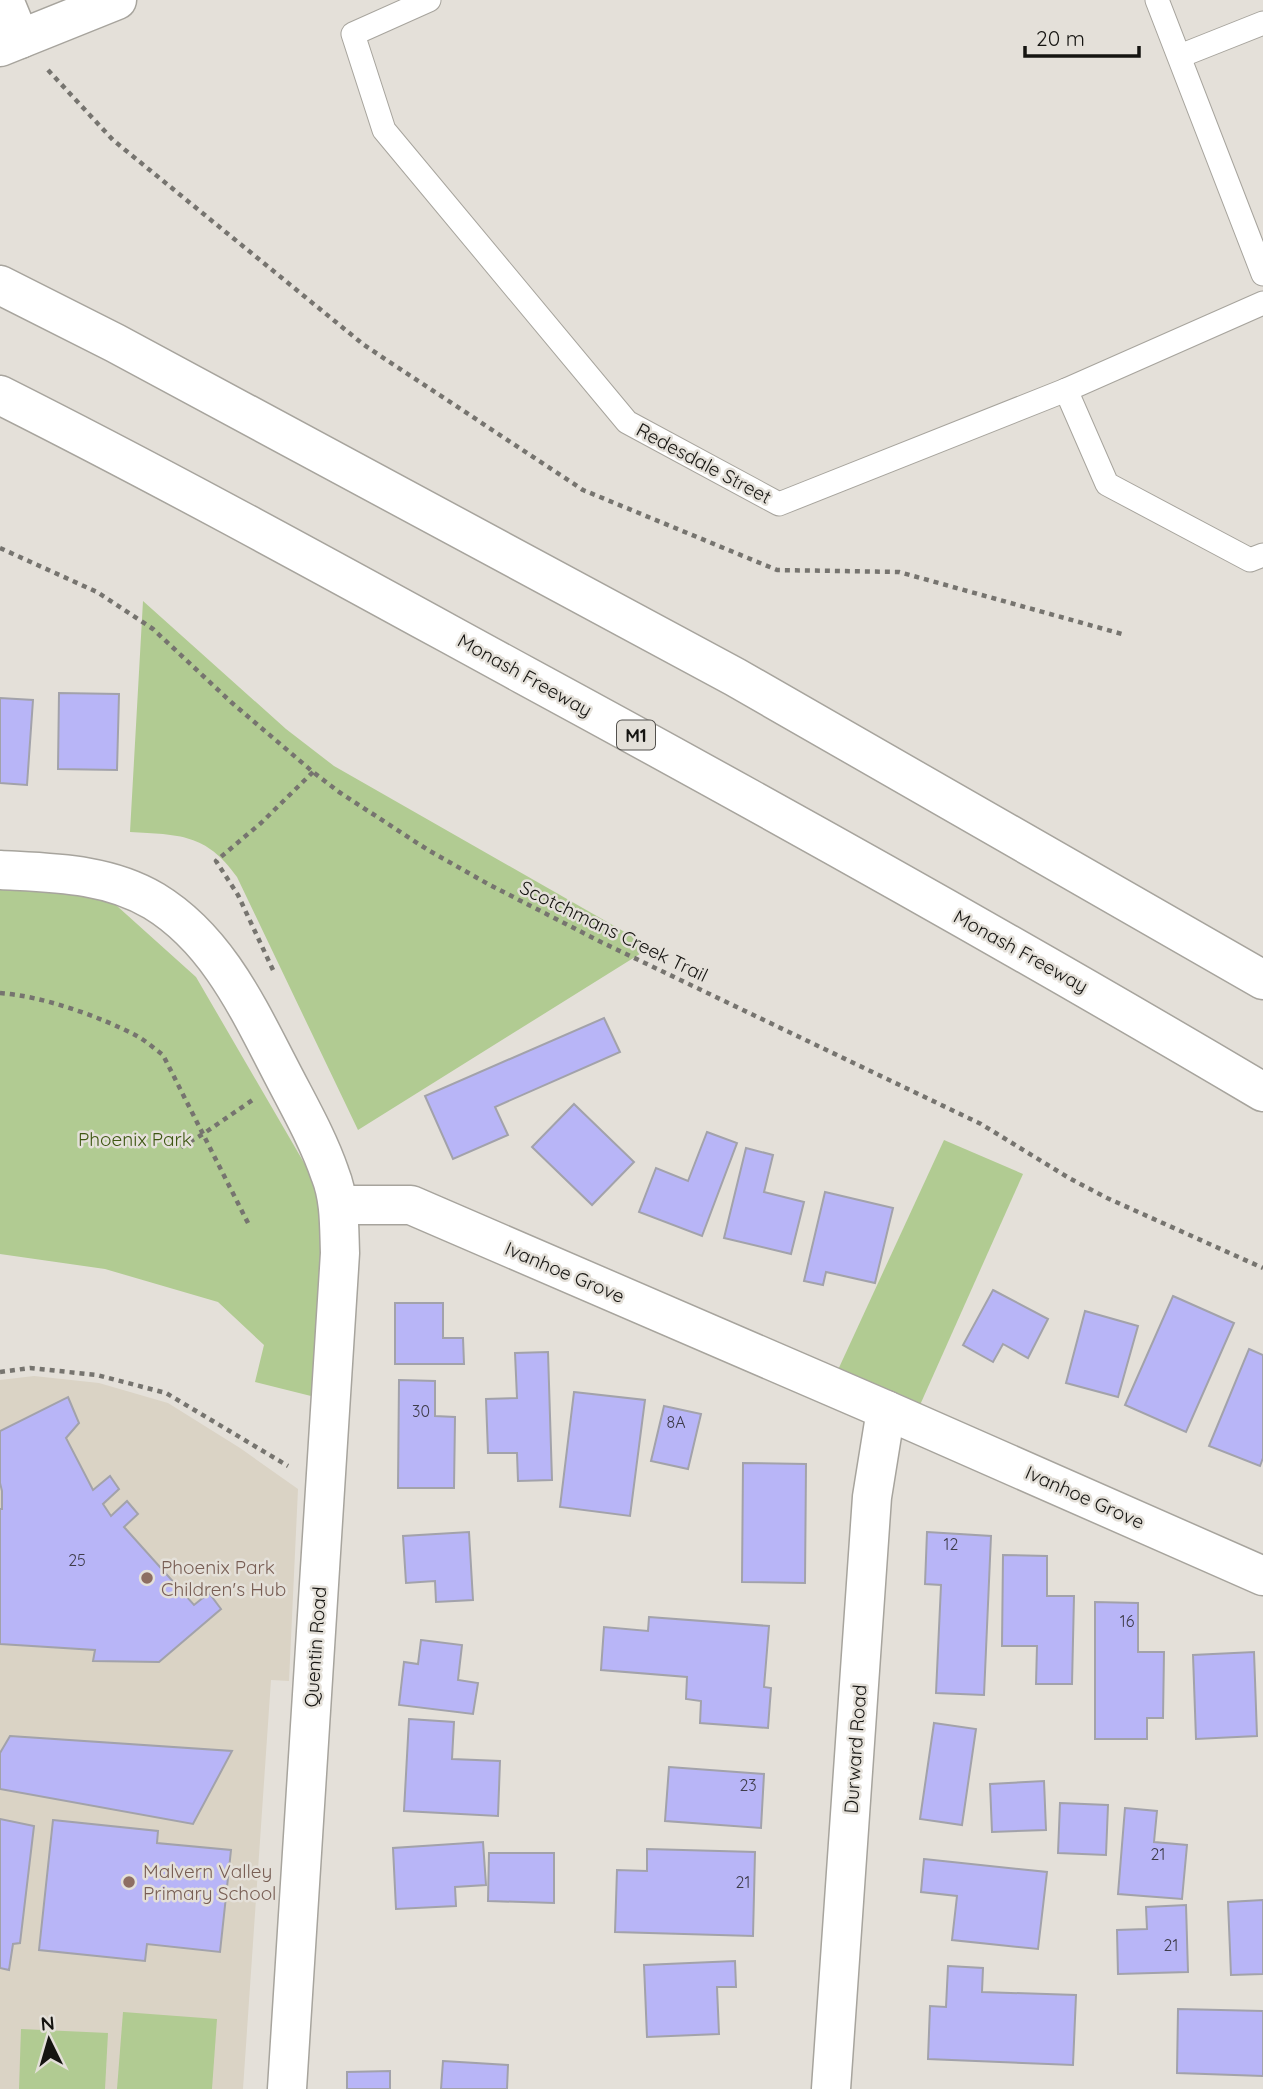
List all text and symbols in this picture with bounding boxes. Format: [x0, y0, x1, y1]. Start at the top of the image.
scale bar [1025, 14, 1139, 58]
text: 20 m [1036, 25, 1085, 51]
street label: Redesdale Street [632, 417, 776, 509]
street label: Monash Freeway [453, 628, 597, 722]
road number: M1 [617, 720, 655, 750]
street label: Scotchmans Creek Trail [516, 875, 712, 987]
street label: Monash Freeway [949, 904, 1093, 998]
park label: Phoenix Park [78, 1127, 192, 1151]
street label: Ivanhoe Grove [502, 1236, 628, 1308]
house number: 30 [412, 1401, 430, 1421]
house number: 8A [667, 1412, 686, 1432]
street label: Ivanhoe Grove [1022, 1460, 1148, 1534]
house number: 12 [944, 1534, 959, 1554]
house number: 25 [68, 1550, 86, 1570]
place label: Phoenix Park Children's Hub [161, 1555, 286, 1601]
marker: Phoenix Park Children's Hub [139, 1570, 155, 1586]
street label: Quentin Road [299, 1586, 331, 1708]
house number: 16 [1120, 1611, 1135, 1631]
street label: Durward Road [839, 1684, 871, 1814]
house number: 23 [739, 1775, 757, 1795]
house number: 21 [1151, 1844, 1165, 1864]
place label: Malvern Valley Primary School [143, 1859, 276, 1905]
house number: 21 [736, 1872, 750, 1892]
marker: Malvern Valley Primary School [121, 1874, 137, 1890]
house number: 21 [1164, 1935, 1178, 1955]
north arrow [14, 2005, 84, 2075]
text: N [40, 2011, 56, 2036]

